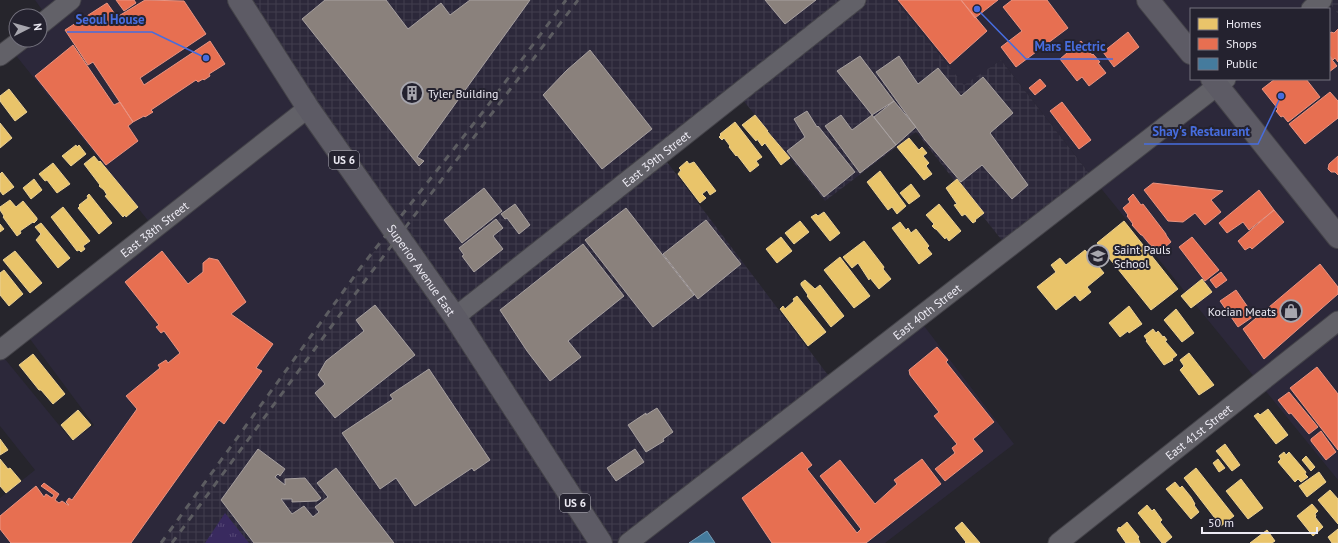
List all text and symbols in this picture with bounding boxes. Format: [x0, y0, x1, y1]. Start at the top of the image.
callout: Seoul House [67, 7, 152, 32]
north arrow [8, 8, 48, 48]
legend [1190, 8, 1330, 80]
text: Seoul House [75, 11, 145, 28]
text: Homes [1226, 16, 1261, 31]
text: N [31, 23, 45, 31]
callout: Mars Electric [1026, 34, 1113, 59]
text: Shops [1226, 36, 1257, 51]
text: Mars Electric [1034, 38, 1106, 55]
text: Public [1226, 56, 1258, 71]
building icon: Tyler Building [399, 80, 425, 106]
place label: Tyler Building [428, 86, 498, 101]
callout: Shay's Restaurant [1144, 119, 1258, 144]
text: Shay's Restaurant [1152, 123, 1250, 140]
street label: East 39th Street [619, 127, 693, 190]
road number: US 6 [329, 151, 359, 169]
street label: East 38th Street [117, 198, 191, 260]
street label: Superior Avenue East [384, 221, 459, 318]
place label: Saint Pauls School [1114, 242, 1171, 271]
school or university icon: Saint Pauls School [1085, 243, 1111, 269]
street label: East 40th Street [889, 280, 964, 342]
shop icon: Kocian Meats [1278, 298, 1304, 324]
place label: Kocian Meats [1208, 304, 1276, 319]
street label: East 41st Street [1162, 401, 1235, 463]
road number: US 6 [560, 494, 590, 512]
scale bar [1202, 509, 1317, 535]
text: 50 m [1208, 515, 1234, 530]

